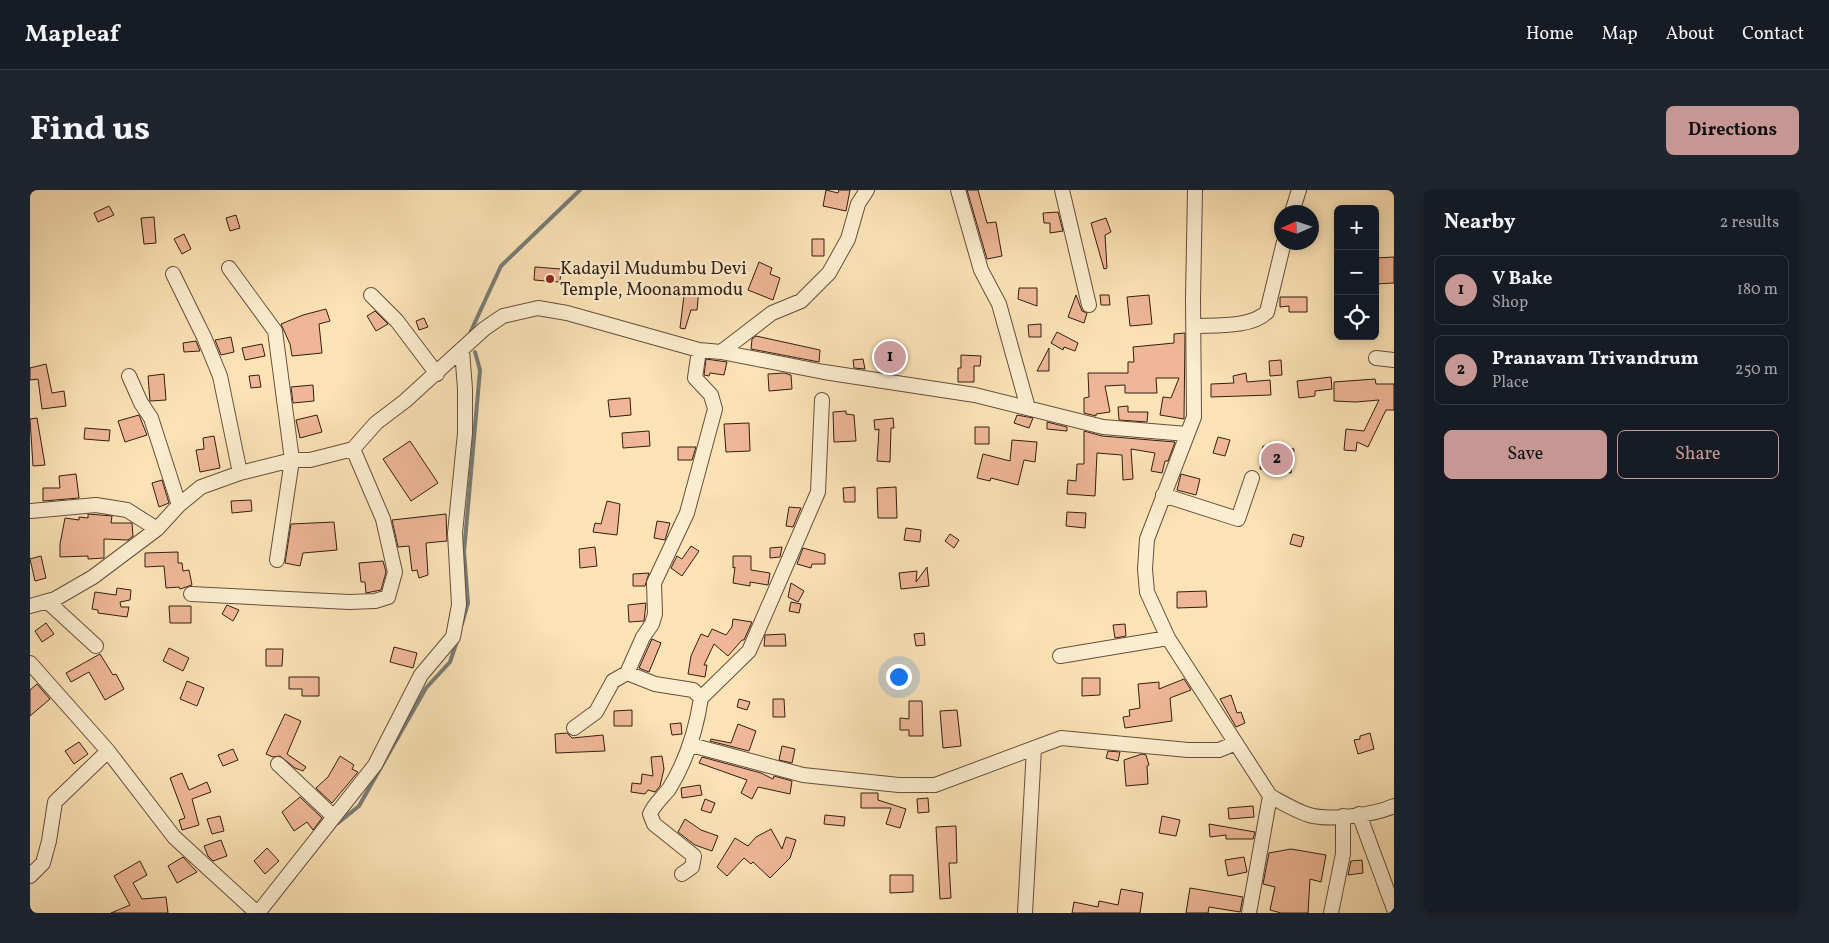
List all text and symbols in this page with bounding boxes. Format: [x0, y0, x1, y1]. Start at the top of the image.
text: Mapleaf [25, 18, 119, 52]
text: Home [1526, 22, 1574, 47]
text: Map [1602, 22, 1638, 47]
text: About [1666, 22, 1714, 47]
text: Contact [1742, 22, 1804, 47]
text: Find us [30, 106, 150, 154]
button: Directions [1666, 106, 1799, 155]
north arrow [1274, 205, 1319, 250]
map controls [1334, 205, 1379, 340]
button: + [1334, 205, 1379, 250]
text: Nearby [1444, 208, 1515, 237]
text: 2 results [1720, 212, 1779, 234]
button: − [1334, 250, 1379, 295]
place label: Kadayil Mudumbu Devi Temple, Moonammodu [560, 257, 747, 303]
text: V Bake [1492, 266, 1553, 292]
marker: Kadayil Mudumbu Devi Temple, Moonammodu [544, 273, 556, 285]
text: 1 [1458, 279, 1464, 301]
text: 180 m [1737, 279, 1778, 301]
text: Shop [1492, 292, 1528, 314]
button: locate [1334, 295, 1379, 340]
pin: 1 [874, 338, 906, 376]
text: Pranavam Trivandrum [1492, 346, 1699, 372]
text: 2 [1457, 359, 1465, 381]
text: 250 m [1735, 359, 1778, 381]
text: Place [1492, 372, 1529, 394]
button: Save [1444, 430, 1607, 479]
button: Share [1617, 430, 1779, 479]
pin: 2 [1261, 440, 1293, 478]
your location [886, 664, 912, 690]

